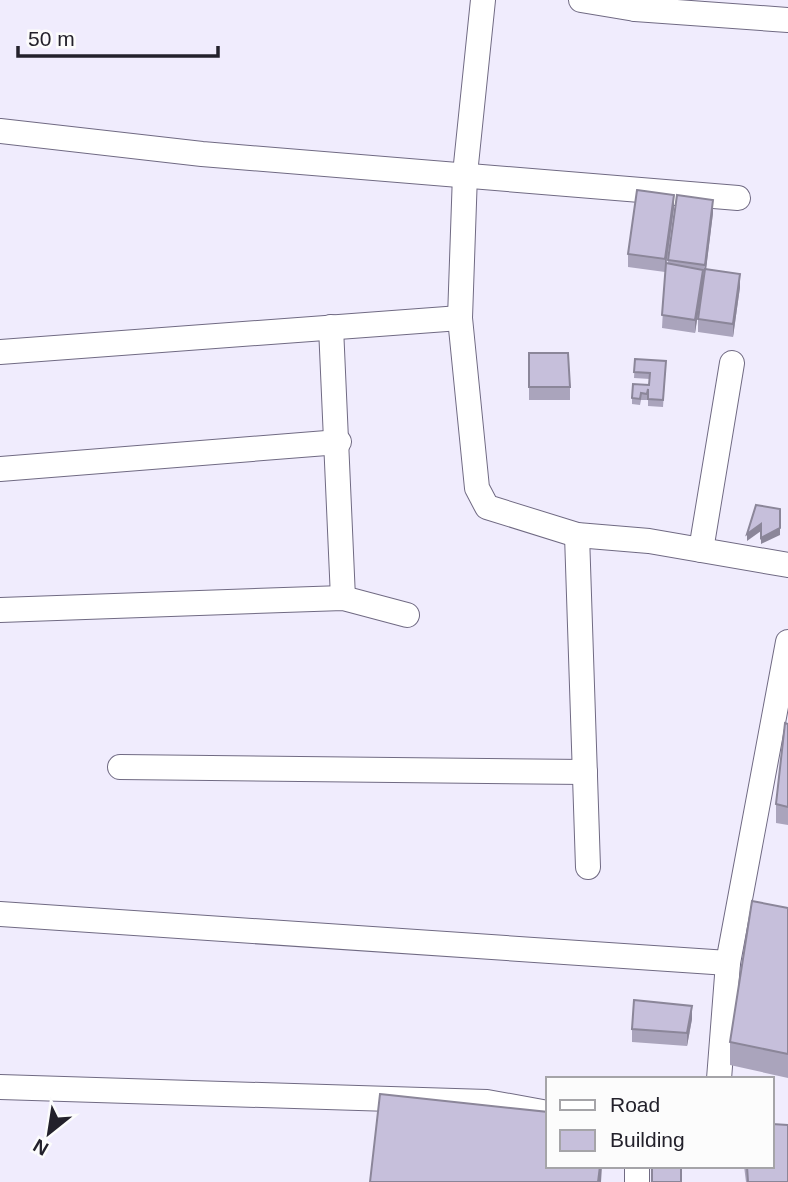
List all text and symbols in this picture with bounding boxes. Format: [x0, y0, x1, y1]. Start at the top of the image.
scale bar [18, 14, 217, 58]
text: 50 m [28, 27, 75, 50]
legend [546, 1077, 774, 1168]
text: Road [610, 1093, 660, 1116]
north arrow [14, 1098, 84, 1168]
text: Building [610, 1128, 685, 1151]
text: N [30, 1135, 52, 1160]

